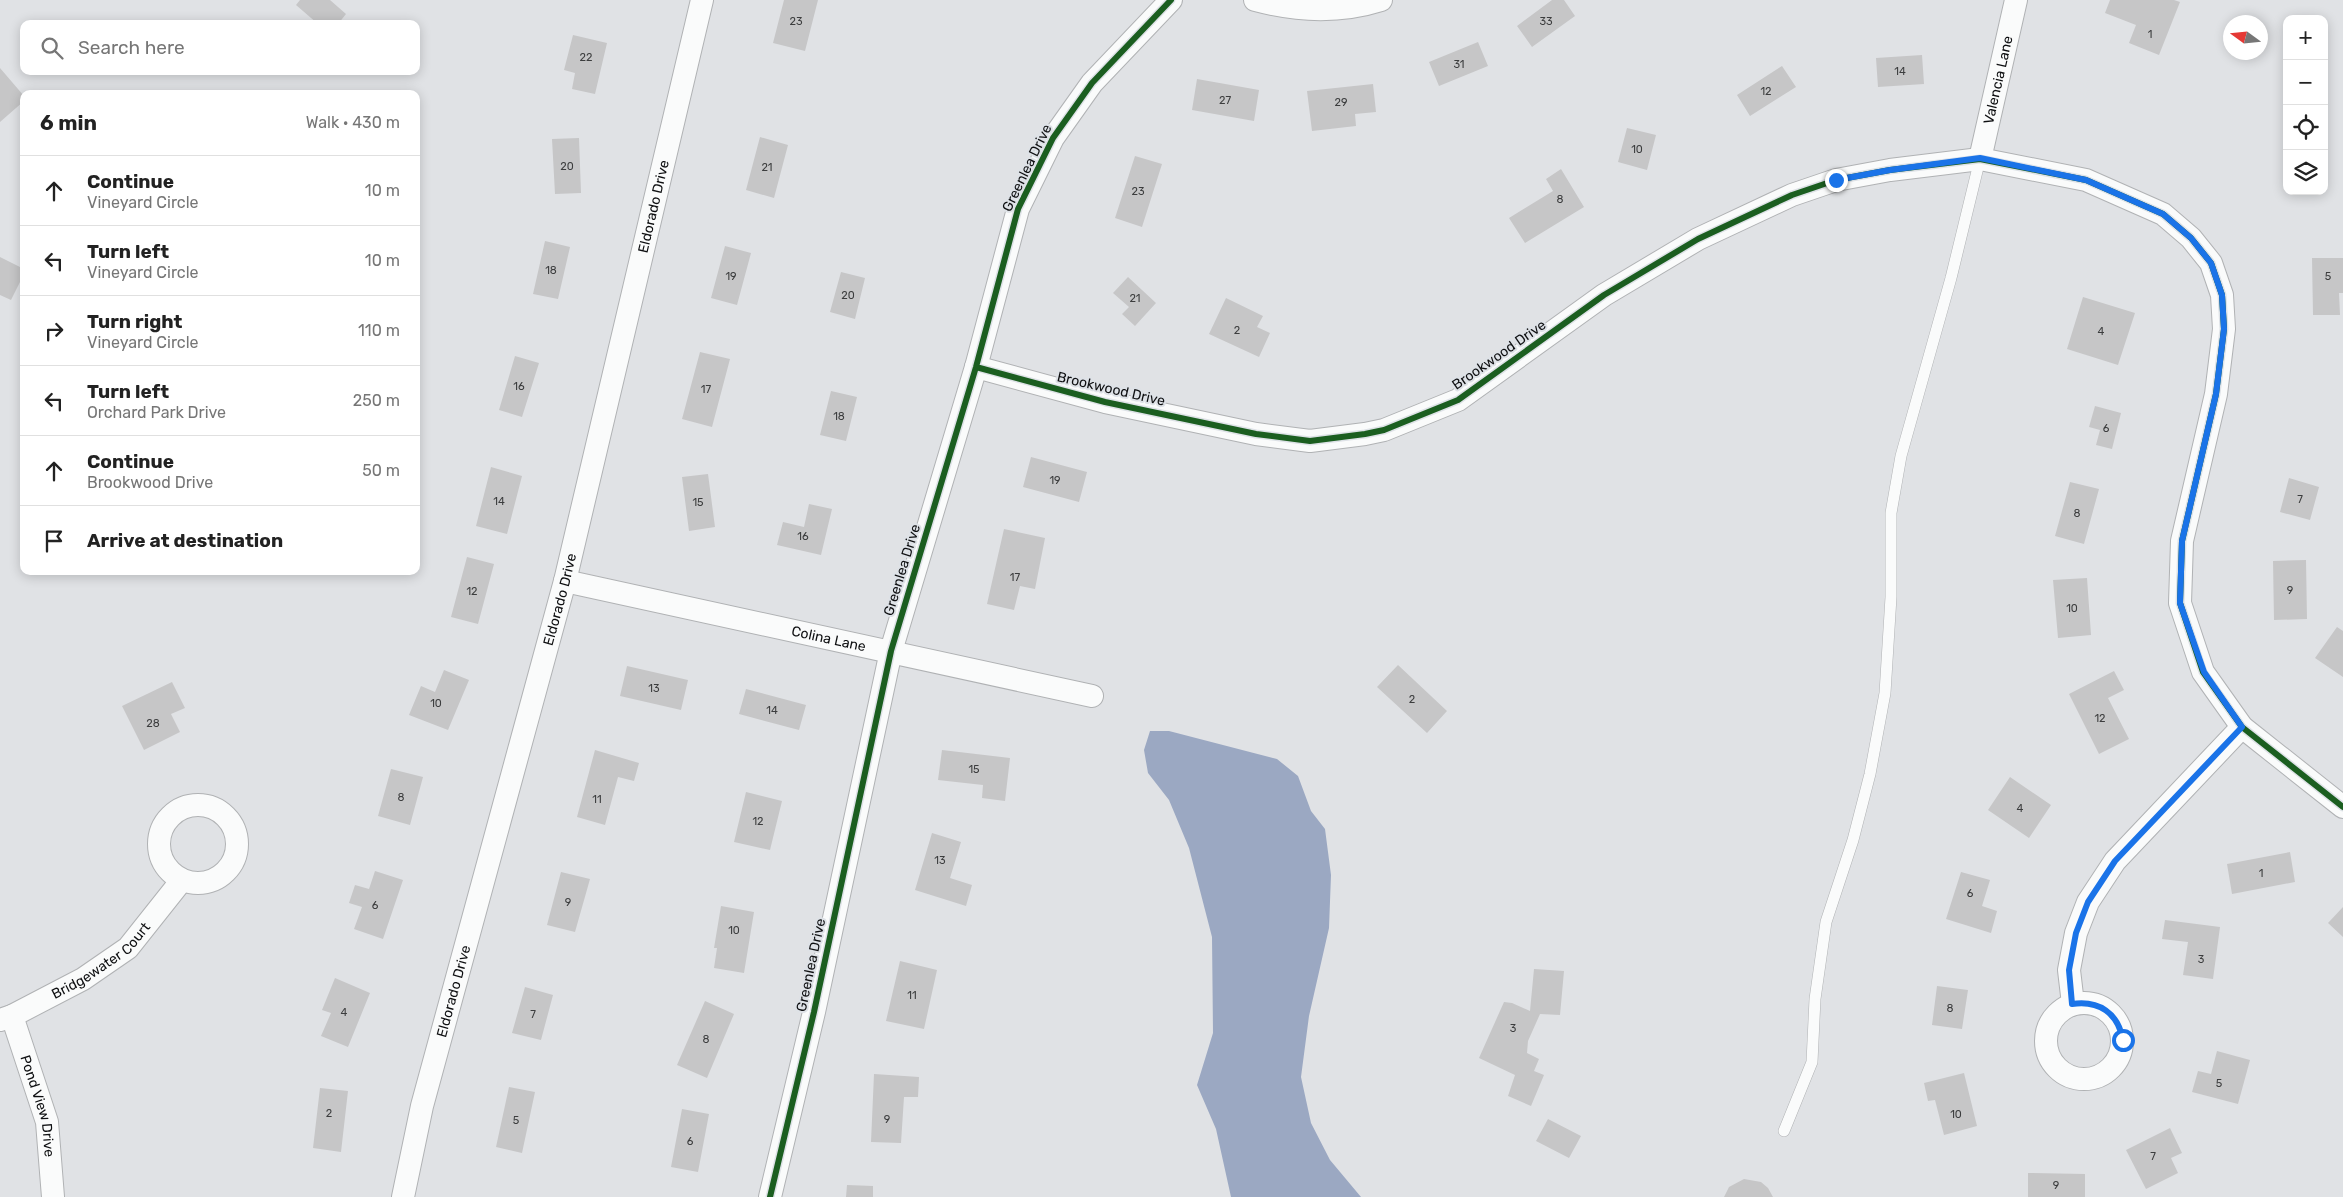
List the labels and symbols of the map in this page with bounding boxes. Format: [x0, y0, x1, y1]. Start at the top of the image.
house number: 23 [789, 15, 803, 28]
house number: 33 [1539, 15, 1553, 28]
north arrow [2223, 15, 2268, 60]
house number: 1 [2148, 28, 2152, 41]
street label: Valencia Lane [1980, 34, 2016, 126]
house number: 22 [580, 51, 592, 64]
house number: 31 [1453, 58, 1465, 71]
house number: 14 [1894, 65, 1906, 78]
house number: 12 [1760, 85, 1772, 98]
house number: 27 [1219, 94, 1231, 107]
house number: 29 [1335, 96, 1347, 109]
street label: Greenlea Drive [999, 121, 1056, 214]
house number: 10 [1631, 143, 1643, 156]
street label: Eldorado Drive [634, 158, 673, 254]
house number: 20 [560, 160, 574, 173]
house number: 21 [761, 161, 773, 174]
route end [1825, 169, 1848, 192]
house number: 23 [1131, 185, 1145, 198]
house number: 8 [1557, 193, 1564, 206]
house number: 18 [545, 264, 557, 277]
house number: 19 [725, 270, 737, 283]
house number: 5 [2325, 270, 2332, 283]
house number: 20 [841, 289, 855, 302]
house number: 21 [1129, 292, 1141, 305]
street label: Brookwood Drive [1449, 316, 1549, 394]
house number: 2 [1234, 324, 1240, 337]
house number: 4 [2098, 325, 2105, 338]
street label: Brookwood Drive [1055, 368, 1167, 410]
house number: 16 [513, 380, 525, 393]
house number: 17 [701, 383, 712, 396]
house number: 18 [833, 410, 845, 423]
house number: 6 [2103, 422, 2110, 435]
house number: 19 [1049, 474, 1061, 487]
house number: 7 [2297, 493, 2303, 506]
house number: 14 [493, 495, 505, 508]
house number: 15 [692, 496, 704, 509]
house number: 8 [2074, 507, 2081, 520]
street label: Greenlea Drive [880, 522, 924, 618]
house number: 16 [797, 530, 809, 543]
street label: Eldorado Drive [539, 551, 580, 647]
house number: 17 [1010, 571, 1021, 584]
house number: 9 [2287, 584, 2293, 597]
house number: 12 [466, 585, 478, 598]
house number: 10 [2066, 602, 2078, 615]
street label: Colina Lane [790, 622, 868, 655]
house number: 13 [648, 682, 660, 695]
house number: 2 [1409, 693, 1415, 706]
house number: 10 [430, 697, 442, 710]
house number: 14 [766, 704, 778, 717]
house number: 12 [2094, 712, 2106, 725]
house number: 28 [146, 717, 160, 730]
house number: 15 [968, 763, 980, 776]
house number: 8 [398, 791, 405, 804]
house number: 11 [592, 793, 602, 806]
house number: 4 [2017, 802, 2024, 815]
house number: 12 [752, 815, 764, 828]
house number: 13 [934, 854, 946, 867]
house number: 1 [2259, 867, 2263, 880]
house number: 6 [1967, 887, 1974, 900]
house number: 9 [565, 896, 571, 909]
house number: 6 [372, 899, 379, 912]
street label: Greenlea Drive [793, 917, 829, 1013]
street label: Bridgewater Court [48, 918, 154, 1002]
house number: 10 [728, 924, 740, 937]
street label: Eldorado Drive [433, 943, 474, 1039]
house number: 3 [2198, 953, 2205, 966]
house number: 11 [907, 989, 917, 1002]
house number: 8 [1947, 1002, 1954, 1015]
house number: 4 [341, 1006, 348, 1019]
house number: 7 [530, 1008, 536, 1021]
house number: 3 [1510, 1022, 1517, 1035]
route start [2112, 1029, 2135, 1052]
house number: 8 [703, 1033, 710, 1046]
street label: Pond View Drive [17, 1053, 58, 1158]
house number: 5 [2216, 1077, 2223, 1090]
house number: 2 [326, 1107, 332, 1120]
house number: 10 [1950, 1108, 1962, 1121]
house number: 9 [884, 1113, 890, 1126]
house number: 5 [513, 1114, 520, 1127]
house number: 6 [687, 1135, 694, 1148]
house number: 7 [2150, 1150, 2156, 1163]
house number: 9 [2053, 1179, 2059, 1192]

